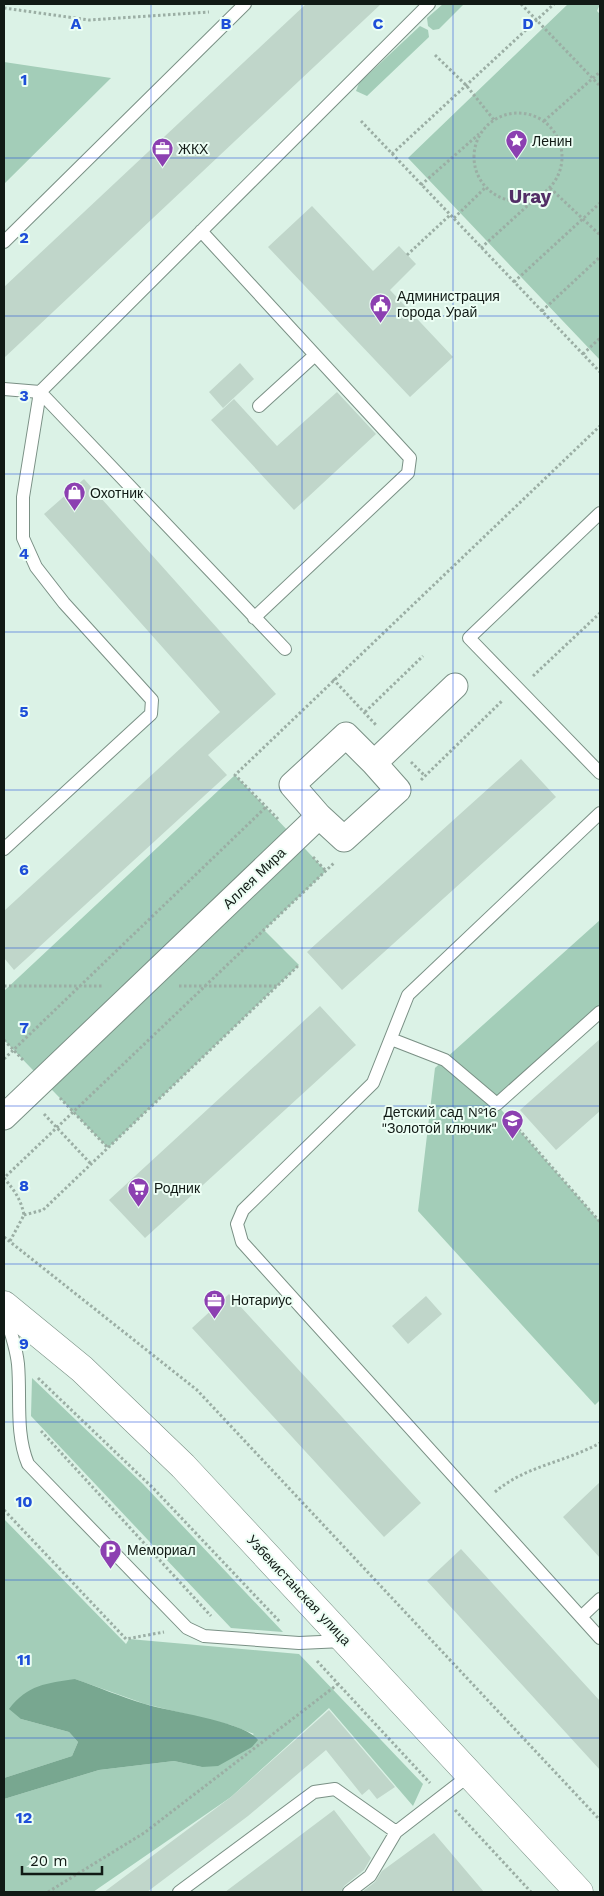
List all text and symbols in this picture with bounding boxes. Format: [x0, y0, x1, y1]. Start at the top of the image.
text: A [71, 14, 82, 33]
text: B [221, 14, 232, 33]
text: C [373, 14, 384, 33]
text: D [522, 14, 534, 33]
text: 1 [21, 70, 27, 89]
place icon: Ленин [504, 129, 528, 160]
place label: Ленин [532, 133, 572, 149]
office icon: ЖКХ [150, 137, 174, 168]
place label: ЖКХ [178, 141, 209, 157]
district label: Uray [509, 185, 552, 208]
text: 2 [19, 228, 29, 247]
place label: Администрация города Урай [397, 288, 500, 320]
public building icon: Администрация города Урай [369, 292, 393, 323]
text: 3 [19, 386, 29, 405]
shop icon: Охотник [62, 481, 86, 512]
place label: Охотник [90, 485, 144, 501]
text: 4 [19, 544, 29, 563]
text: 5 [19, 702, 29, 721]
street label: Аллея Мира [219, 844, 289, 912]
text: 6 [19, 860, 29, 879]
text: 7 [19, 1018, 29, 1037]
place label: Детский сад №16 "Золотой ключик" [381, 1104, 497, 1136]
school or university icon: Детский сад №16 "Золотой ключик" [501, 1108, 525, 1139]
text: 8 [19, 1176, 29, 1195]
supermarket icon: Родник [126, 1176, 150, 1207]
place label: Родник [154, 1180, 201, 1196]
office icon: Нотариус [203, 1288, 227, 1319]
place label: Нотариус [231, 1292, 292, 1308]
text: 9 [19, 1334, 29, 1353]
text: 10 [15, 1492, 33, 1511]
street label: Узбекистанская улица [244, 1532, 354, 1649]
parking icon: Мемориал [99, 1538, 123, 1569]
place label: Мемориал [127, 1542, 196, 1558]
text: 11 [17, 1650, 31, 1669]
text: 12 [16, 1808, 32, 1827]
scale bar [22, 1844, 102, 1876]
text: 20 m [30, 1852, 68, 1870]

